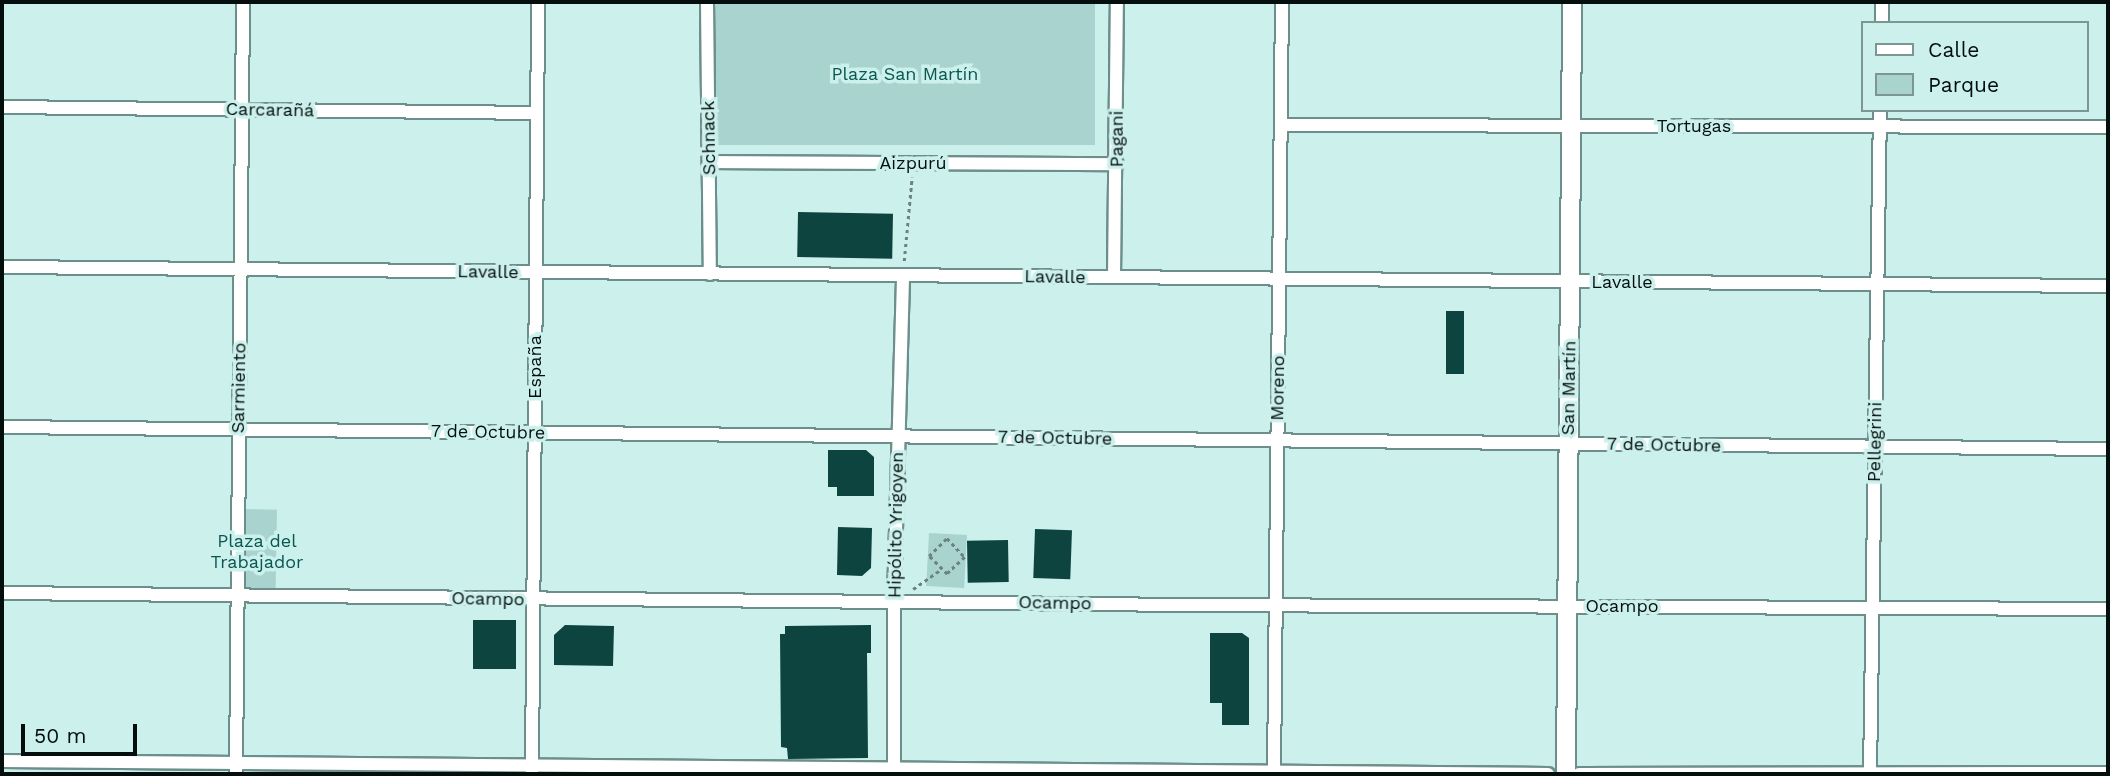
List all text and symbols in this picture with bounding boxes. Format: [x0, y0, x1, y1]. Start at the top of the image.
legend [1862, 21, 2089, 112]
text: Calle [1928, 37, 1979, 62]
park label: Plaza San Martín [831, 63, 979, 85]
text: Parque [1928, 72, 1999, 97]
street label: Carcarañá [226, 98, 314, 122]
street label: Schnack [698, 101, 720, 175]
street label: Pagani [1106, 111, 1128, 167]
street label: Tortugas [1657, 115, 1731, 137]
street label: Aizpurú [879, 152, 947, 174]
street label: Lavalle [457, 261, 519, 283]
street label: Lavalle [1024, 266, 1086, 288]
street label: Lavalle [1591, 271, 1653, 293]
street label: España [524, 335, 546, 399]
street label: San Martín [1557, 341, 1581, 435]
street label: Sarmiento [227, 343, 251, 433]
street label: Moreno [1267, 355, 1289, 421]
street label: Pellegrini [1864, 402, 1886, 482]
street label: 7 de Octubre [430, 420, 546, 444]
street label: 7 de Octubre [997, 426, 1113, 450]
street label: 7 de Octubre [1606, 433, 1722, 457]
street label: Hipólito Yrigoyen [884, 451, 908, 599]
park label: Plaza del Trabajador [211, 531, 303, 574]
street label: Ocampo [451, 588, 525, 610]
street label: Ocampo [1018, 592, 1092, 614]
street label: Ocampo [1586, 595, 1658, 617]
scale bar [24, 710, 140, 754]
text: 50 m [34, 723, 86, 748]

